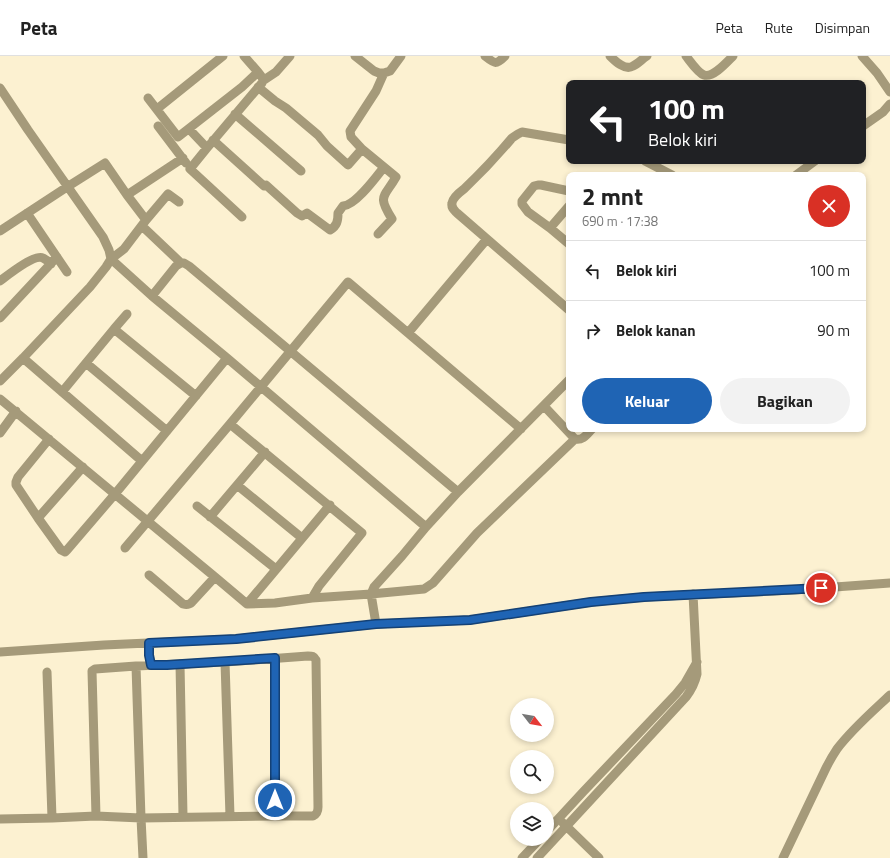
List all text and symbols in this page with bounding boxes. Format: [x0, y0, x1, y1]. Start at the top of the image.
text: Peta [20, 13, 58, 42]
text: Peta [716, 17, 743, 38]
text: Rute [765, 17, 793, 38]
text: Disimpan [815, 17, 870, 38]
text: 100 m [648, 87, 725, 130]
icon: left [582, 96, 634, 148]
text: Belok kiri [648, 126, 717, 153]
text: 2 mnt [582, 178, 643, 214]
button: close [808, 185, 850, 227]
text: 690 m · 17:38 [582, 211, 658, 231]
text: Belok kiri [616, 259, 677, 282]
text: 100 m [809, 259, 850, 282]
icon: left [582, 260, 604, 282]
text: Belok kanan [616, 319, 696, 342]
text: 90 m [817, 319, 850, 342]
icon: right [582, 320, 604, 342]
button: Keluar [582, 378, 712, 424]
button: Bagikan [720, 378, 850, 424]
pin [804, 571, 838, 605]
icon: arrive [810, 577, 832, 599]
north arrow [510, 698, 554, 742]
map controls [510, 698, 554, 846]
button: search [510, 750, 554, 794]
position arrow [254, 779, 296, 821]
button: layers [510, 802, 554, 846]

